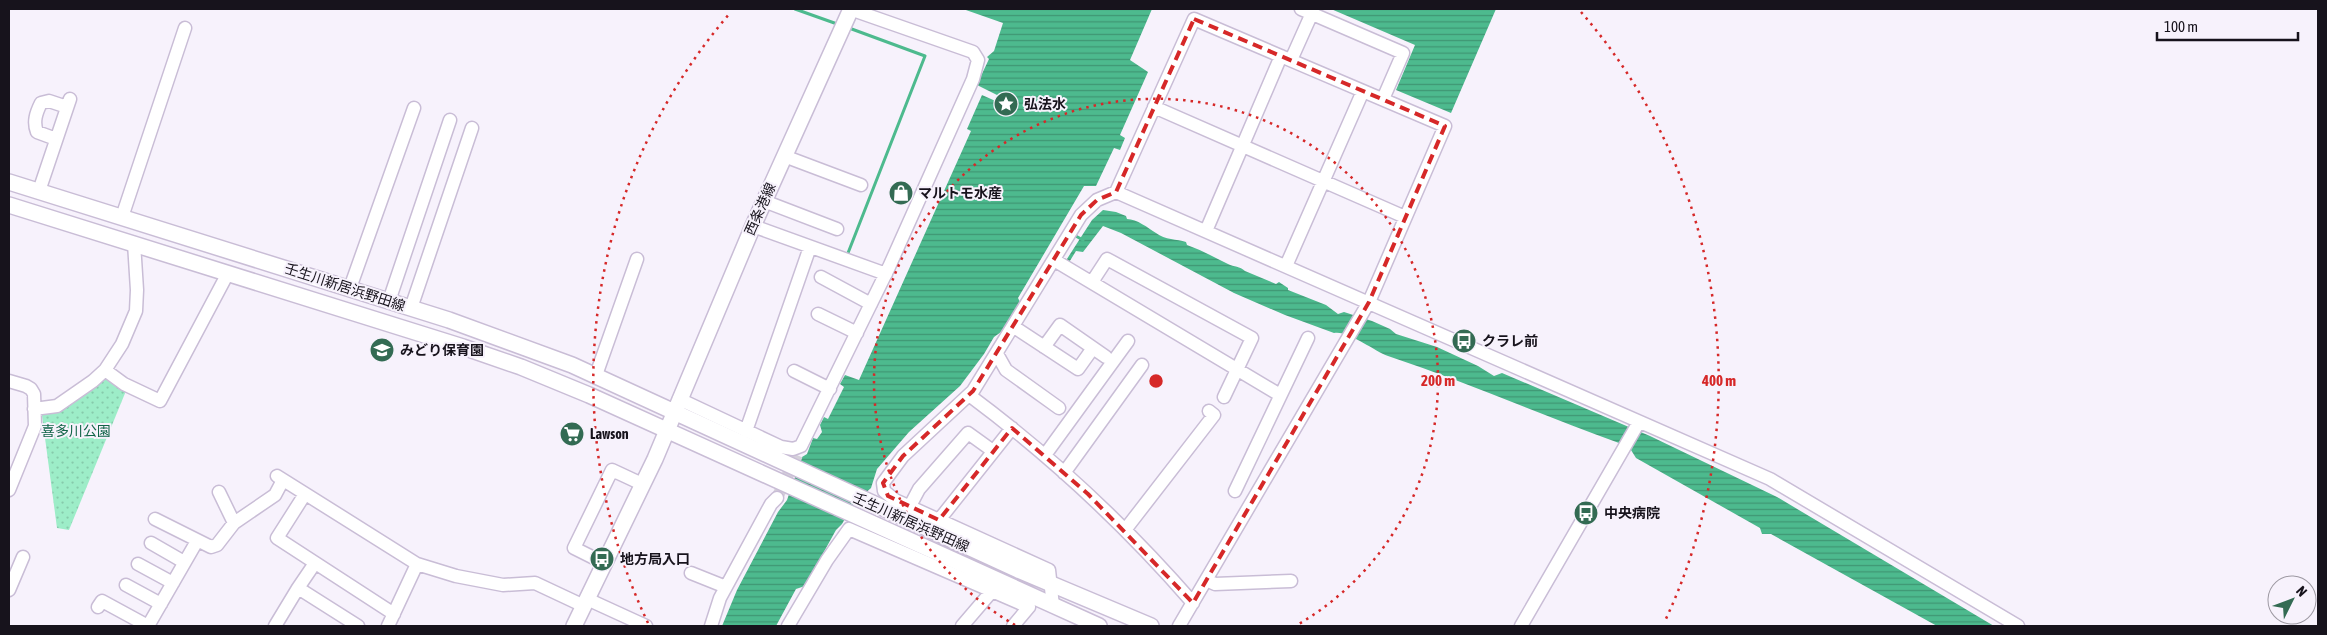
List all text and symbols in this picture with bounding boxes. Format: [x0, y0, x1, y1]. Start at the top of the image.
scale bar [2157, 10, 2298, 42]
text: 100 m [2164, 18, 2198, 35]
place icon: 弘法水 [993, 91, 1019, 117]
place label: 弘法水 [1024, 96, 1066, 112]
street label: 西条港線 [741, 180, 779, 238]
shop icon: マルトモ水産 [888, 180, 914, 206]
place label: マルトモ水産 [918, 185, 1002, 201]
street label: 壬生川新居浜野田線 [283, 260, 407, 314]
bus stop icon: クラレ前 [1451, 328, 1477, 354]
place label: クラレ前 [1482, 333, 1538, 349]
school or university icon: みどり保育園 [369, 337, 395, 363]
place label: みどり保育園 [400, 342, 484, 358]
centre of rings [1147, 372, 1165, 390]
text: 200 m [1421, 372, 1455, 389]
text: 400 m [1701, 372, 1736, 389]
supermarket icon: Lawson [559, 421, 585, 447]
park label: 喜多川公園 [41, 423, 111, 439]
place label: Lawson [590, 426, 629, 442]
street label: 壬生川新居浜野田線 [850, 489, 972, 555]
bus stop icon: 中央病院 [1573, 500, 1599, 526]
place label: 中央病院 [1604, 505, 1660, 521]
bus stop icon: 地方局入口 [589, 546, 615, 572]
place label: 地方局入口 [620, 551, 690, 567]
north arrow [2267, 575, 2317, 625]
text: N [2293, 583, 2310, 600]

